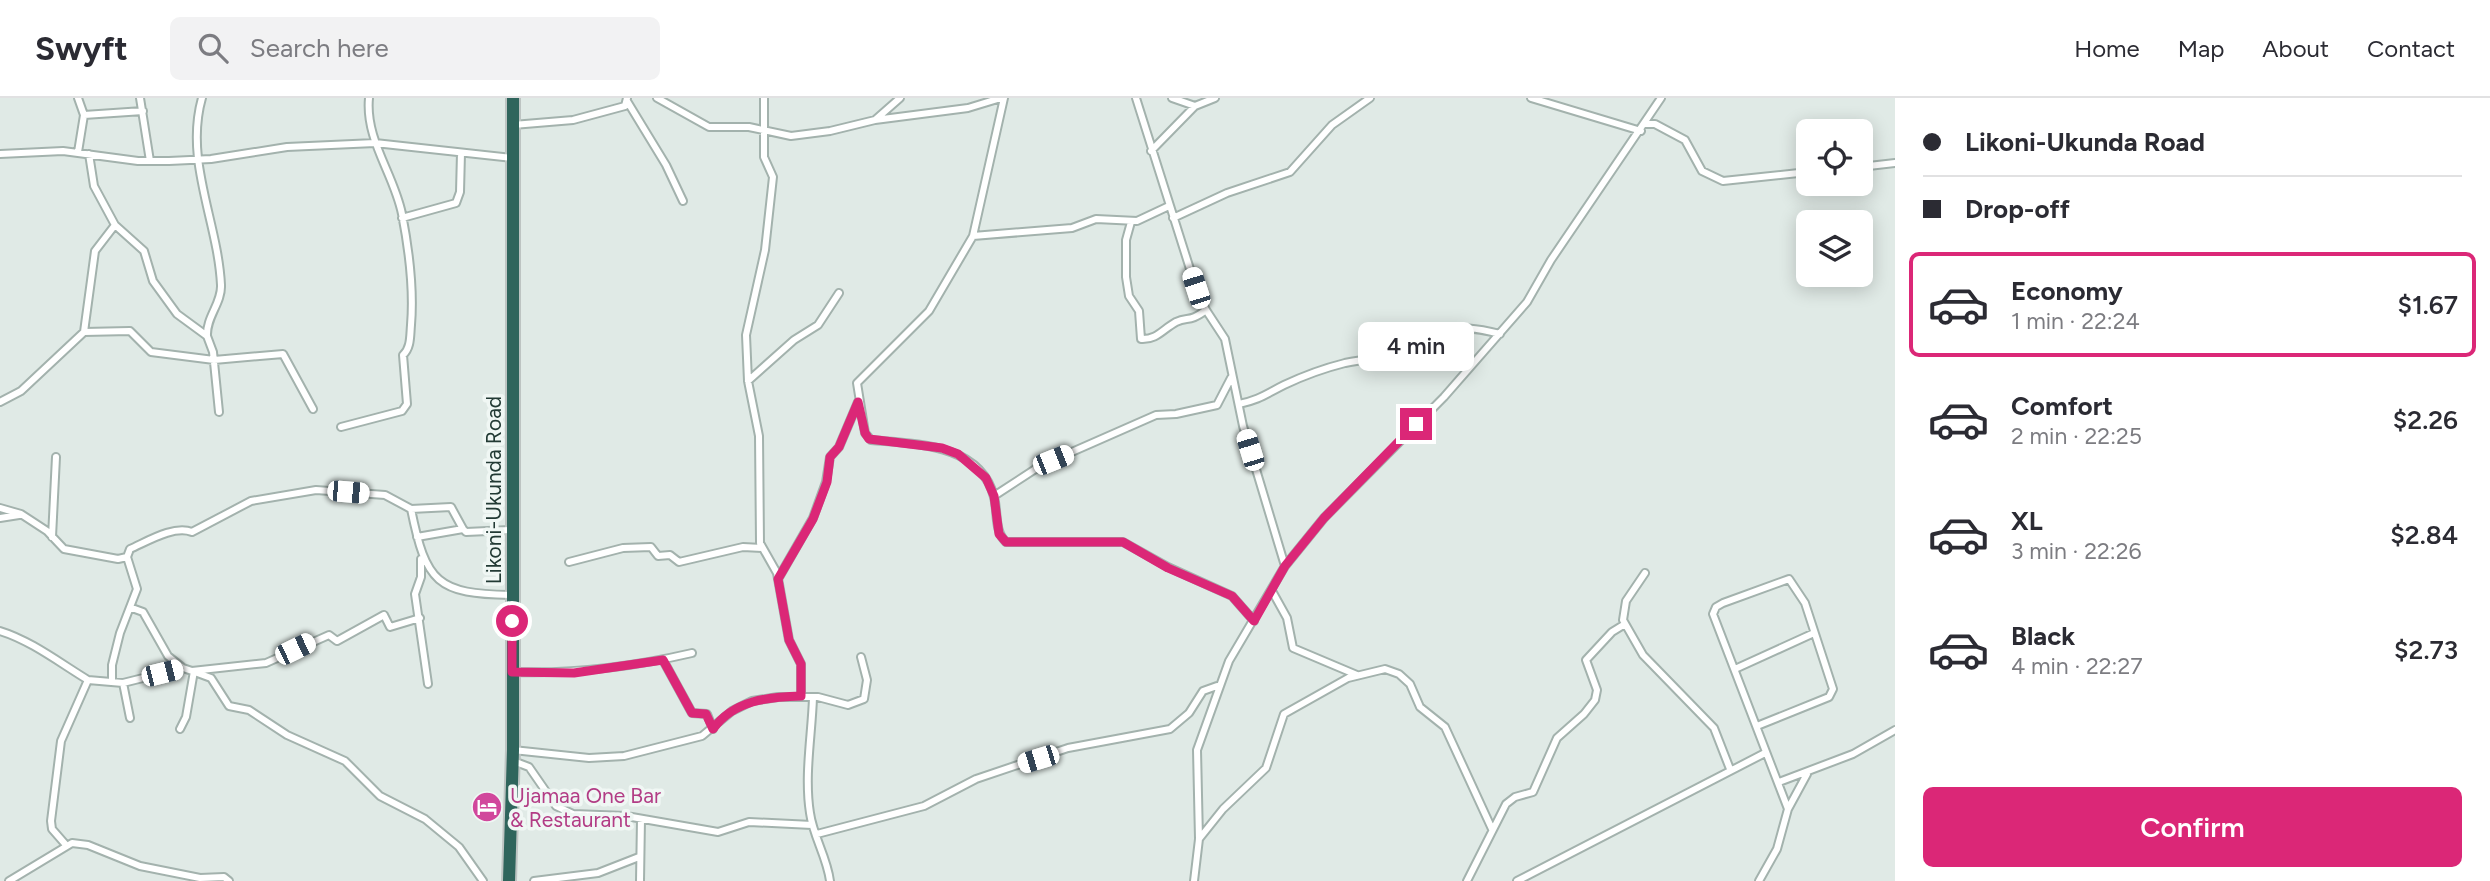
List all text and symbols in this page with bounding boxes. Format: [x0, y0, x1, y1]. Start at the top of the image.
search box [170, 17, 660, 80]
text: Swyft [35, 29, 128, 68]
icon: search [194, 29, 232, 67]
text: Search here [250, 32, 389, 64]
text: Home [2074, 34, 2140, 63]
text: Map [2178, 34, 2224, 63]
text: About [2262, 34, 2329, 63]
text: Contact [2367, 34, 2455, 63]
map controls [1796, 119, 1873, 287]
button: locate [1796, 119, 1873, 196]
text: Likoni-Ukunda Road [1965, 126, 2205, 158]
text: Drop-off [1965, 193, 2070, 225]
button: layers [1796, 210, 1873, 287]
car [1180, 265, 1213, 311]
icon: car [1927, 273, 1990, 336]
text: Economy [2011, 275, 2123, 307]
text: $1.67 [2397, 289, 2458, 321]
text: 1 min · 22:24 [2011, 307, 2140, 335]
callout: 4 min [1358, 322, 1474, 372]
text: 4 min [1387, 332, 1445, 360]
icon: car [1927, 388, 1990, 451]
text: Comfort [2011, 390, 2113, 422]
street label: Likoni-Ukunda Road [481, 396, 506, 584]
text: $2.26 [2393, 404, 2458, 436]
route end [1400, 408, 1432, 440]
text: 2 min · 22:25 [2011, 422, 2142, 450]
car [1234, 427, 1267, 473]
car [1030, 442, 1077, 478]
car [327, 480, 370, 504]
icon: car [1927, 503, 1990, 566]
text: XL [2011, 505, 2043, 537]
text: $2.84 [2390, 519, 2458, 551]
text: 3 min · 22:26 [2011, 537, 2142, 565]
route start [496, 605, 528, 637]
icon: car [1927, 618, 1990, 681]
text: Black [2011, 620, 2075, 652]
car [272, 630, 319, 668]
text: $2.73 [2394, 634, 2458, 666]
text: 4 min · 22:27 [2011, 652, 2143, 680]
car [140, 658, 185, 688]
car [1015, 743, 1062, 775]
place label: Ujamaa One Bar & Restaurant [510, 783, 661, 832]
button: Confirm [1923, 787, 2462, 867]
hotel icon: Ujamaa One Bar & Restaurant [470, 790, 504, 824]

